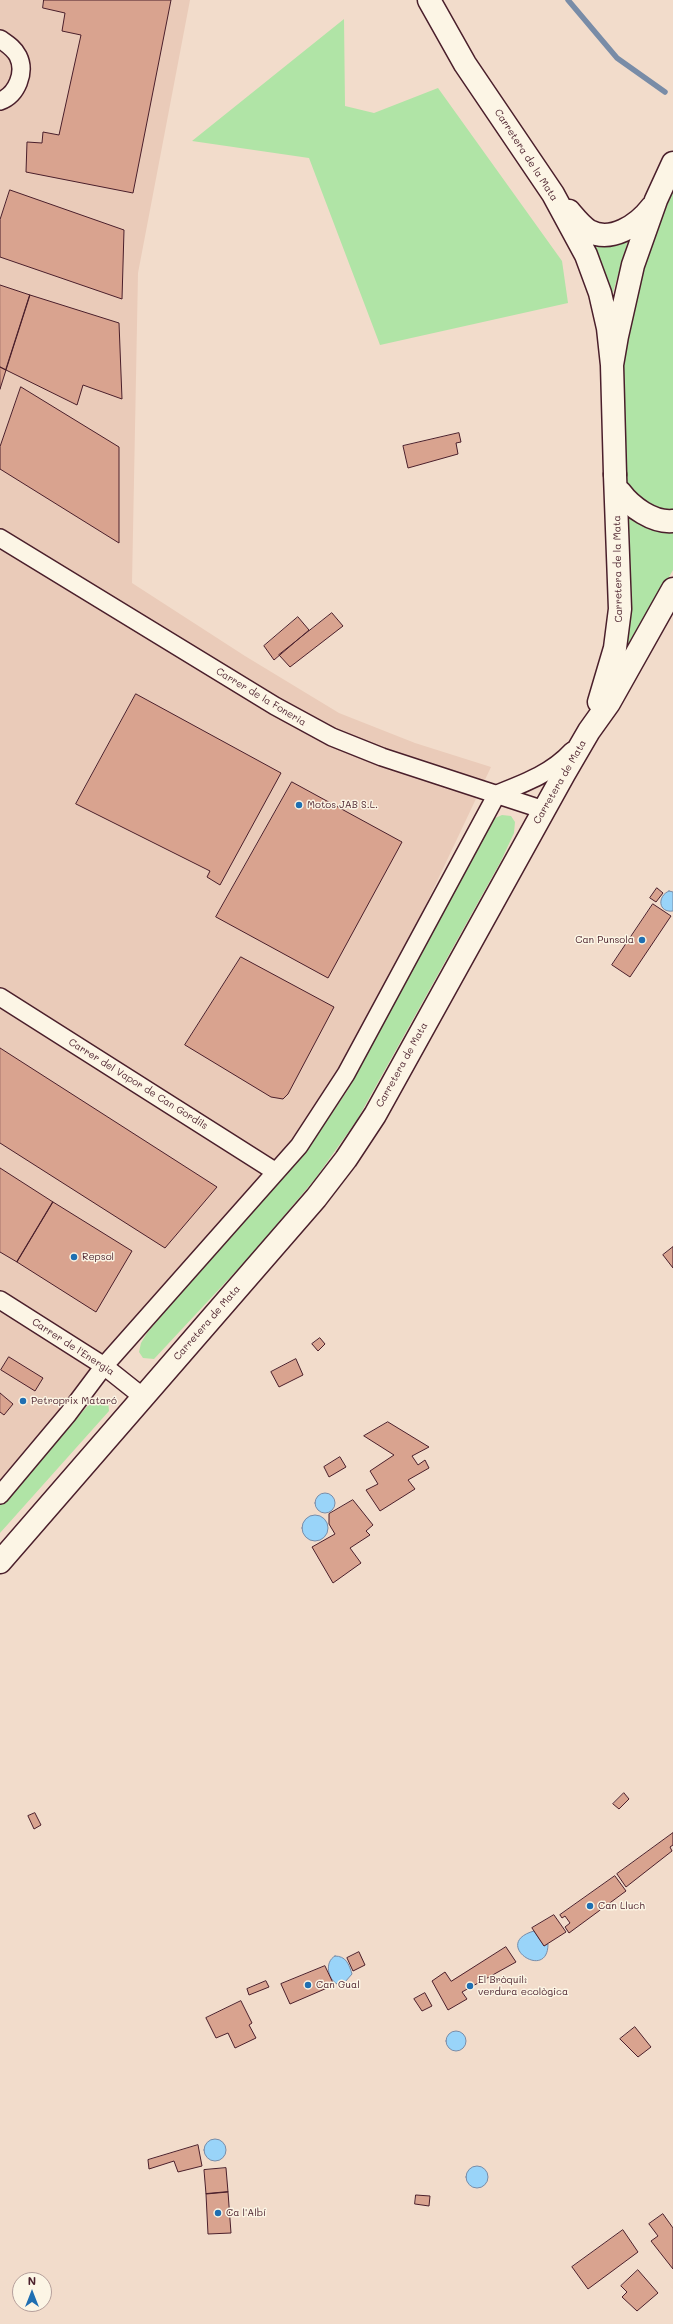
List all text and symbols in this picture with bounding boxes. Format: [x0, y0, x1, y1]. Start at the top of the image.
street label: Carretera de la Mata [492, 107, 560, 203]
street label: Carretera de la Mata [611, 515, 625, 623]
street label: Carrer de la Foneria [214, 665, 308, 729]
street label: Carretera de Mata [531, 738, 589, 826]
place label: Motos JAB S.L. [307, 799, 378, 811]
marker: Motos JAB S.L. [294, 800, 304, 810]
place label: Can Punsola [575, 934, 634, 946]
marker: Can Punsola [637, 935, 647, 945]
street label: Carretera de Mata [374, 1020, 430, 1110]
street label: Carrer del Vapor de Can Gordils [66, 1036, 210, 1132]
place label: Repsol [82, 1251, 114, 1263]
marker: Repsol [69, 1252, 79, 1262]
street label: Carretera de Mata [171, 1283, 243, 1363]
street label: Carrer de l'Energia [30, 1316, 116, 1378]
place label: Petroprix Mataró [31, 1395, 117, 1407]
marker: Petroprix Mataró [18, 1396, 28, 1406]
place label: Can Lluch [598, 1900, 645, 1912]
marker: Can Lluch [585, 1901, 595, 1911]
place label: El Bròquil: verdura ecològica [478, 1974, 568, 1998]
place label: Can Gual [316, 1979, 360, 1991]
marker: Can Gual [303, 1980, 313, 1990]
marker: El Bròquil: verdura ecològica [465, 1981, 475, 1991]
place label: Ca l'Albí [226, 2207, 266, 2219]
marker: Ca l'Albí [213, 2208, 223, 2218]
north arrow [12, 2272, 52, 2312]
text: N [28, 2273, 36, 2288]

